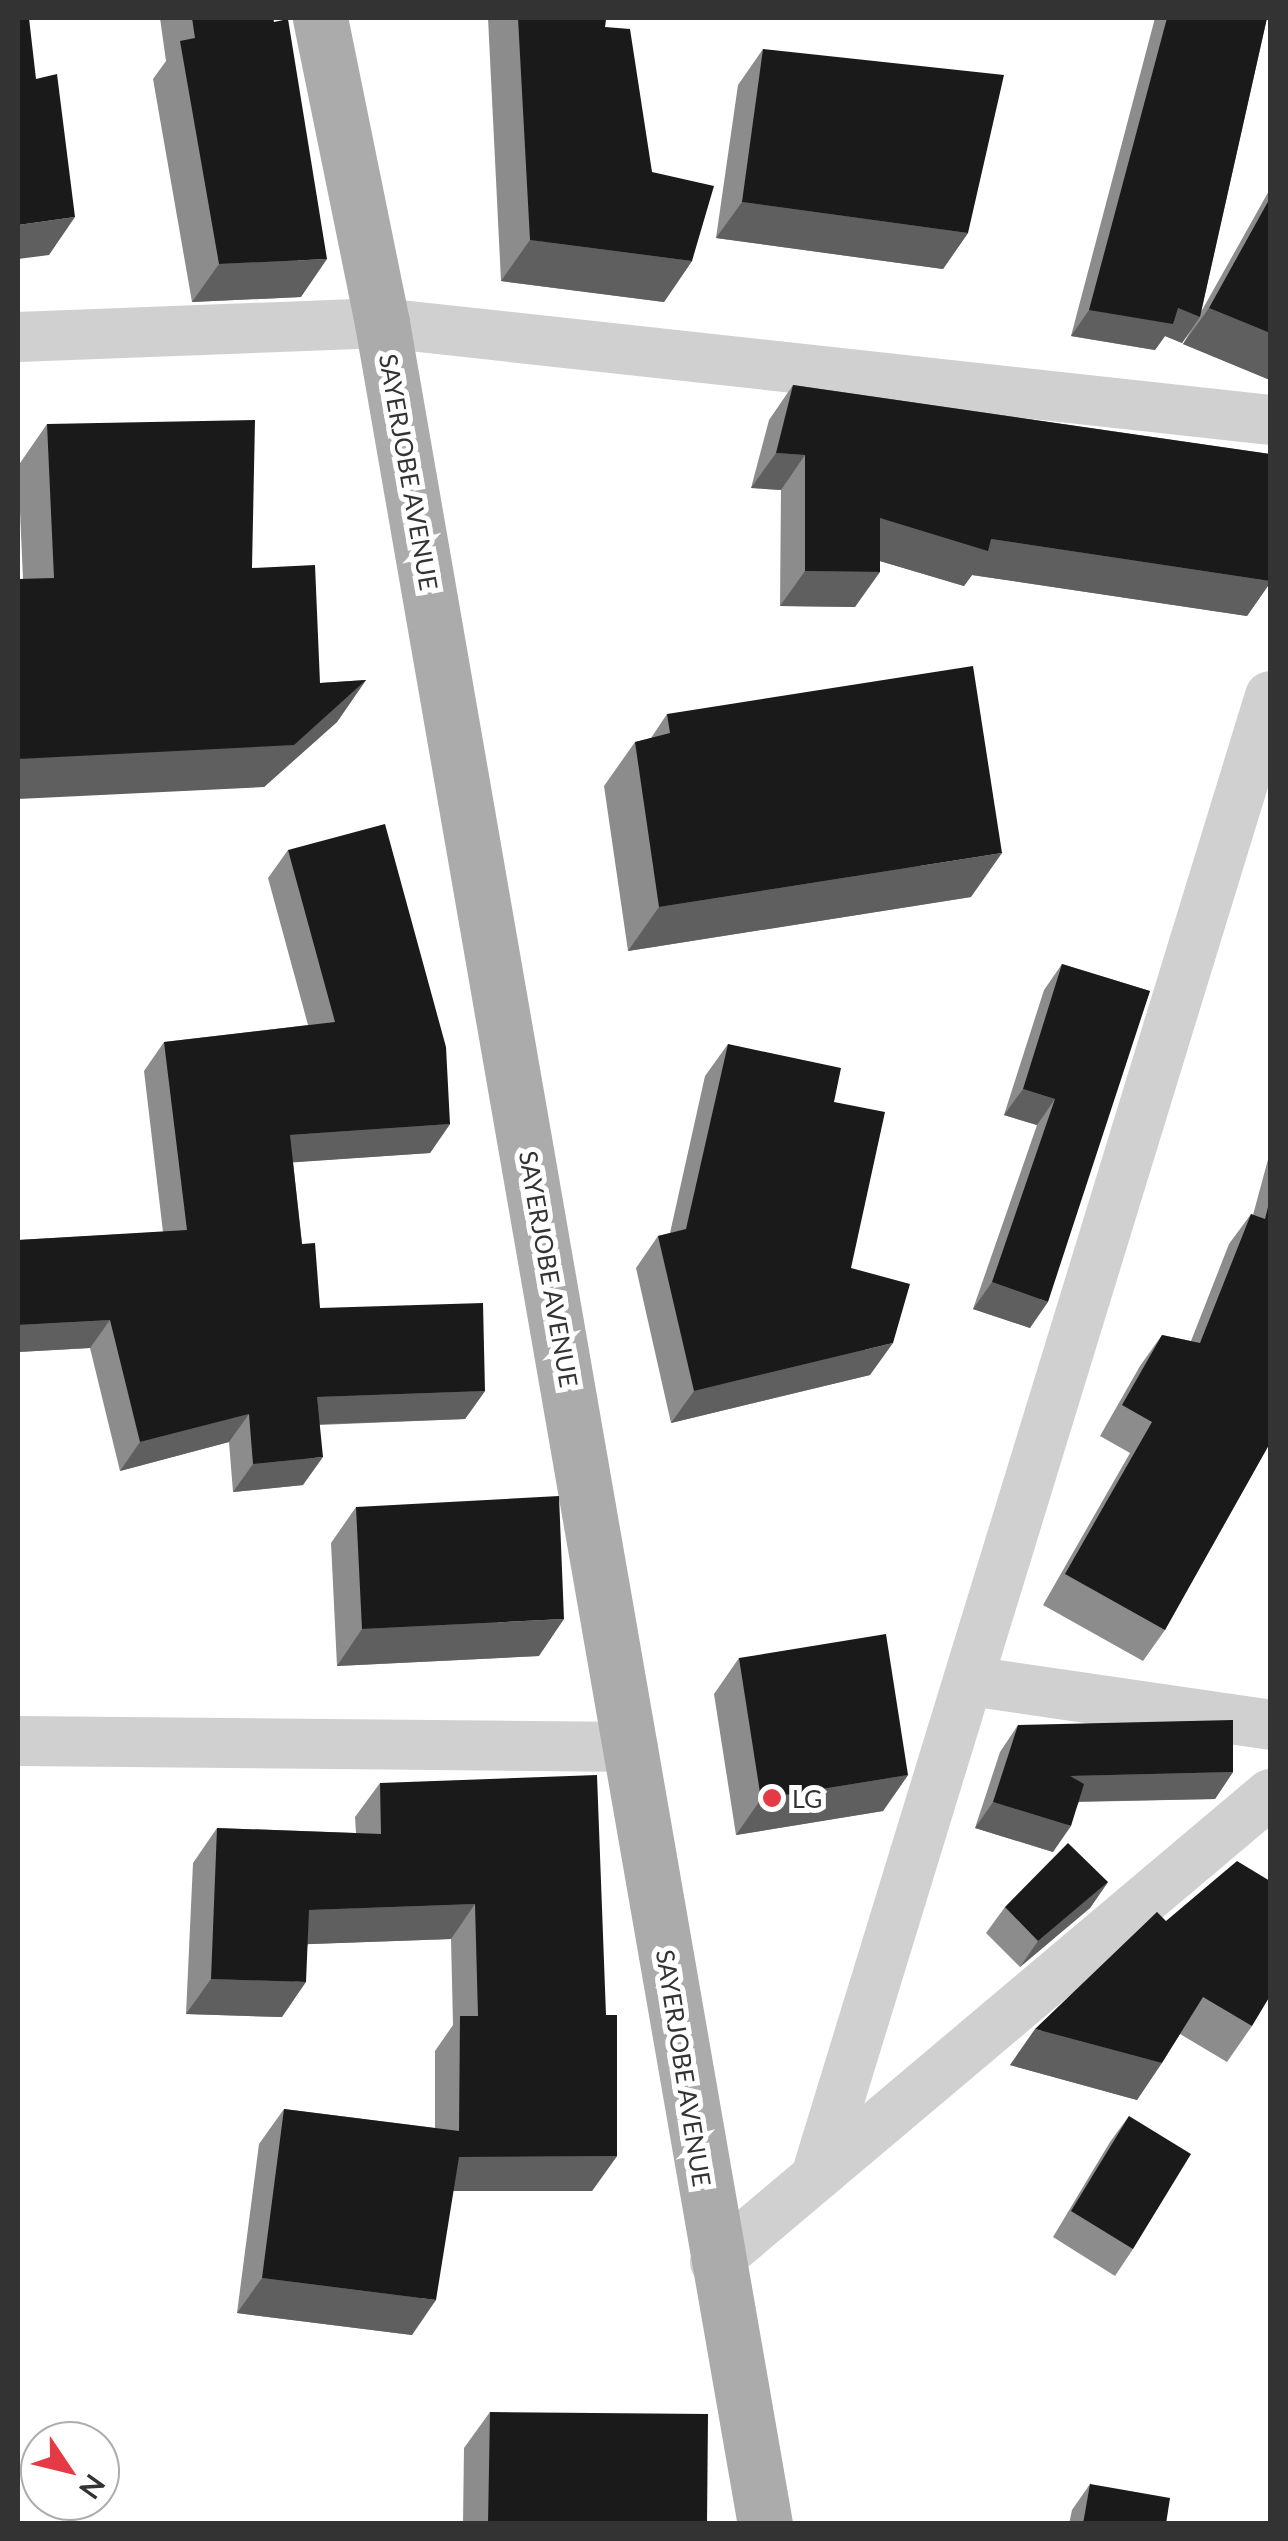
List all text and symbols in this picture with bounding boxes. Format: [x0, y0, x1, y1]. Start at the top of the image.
street label: SAYERJOBE AVENUE [373, 351, 445, 593]
street label: SAYERJOBE AVENUE [513, 1148, 585, 1390]
place label: LG [792, 1783, 822, 1813]
marker: LG [761, 1787, 783, 1809]
street label: SAYERJOBE AVENUE [650, 1947, 718, 2189]
north arrow [20, 2421, 120, 2521]
text: N [73, 2468, 113, 2506]

